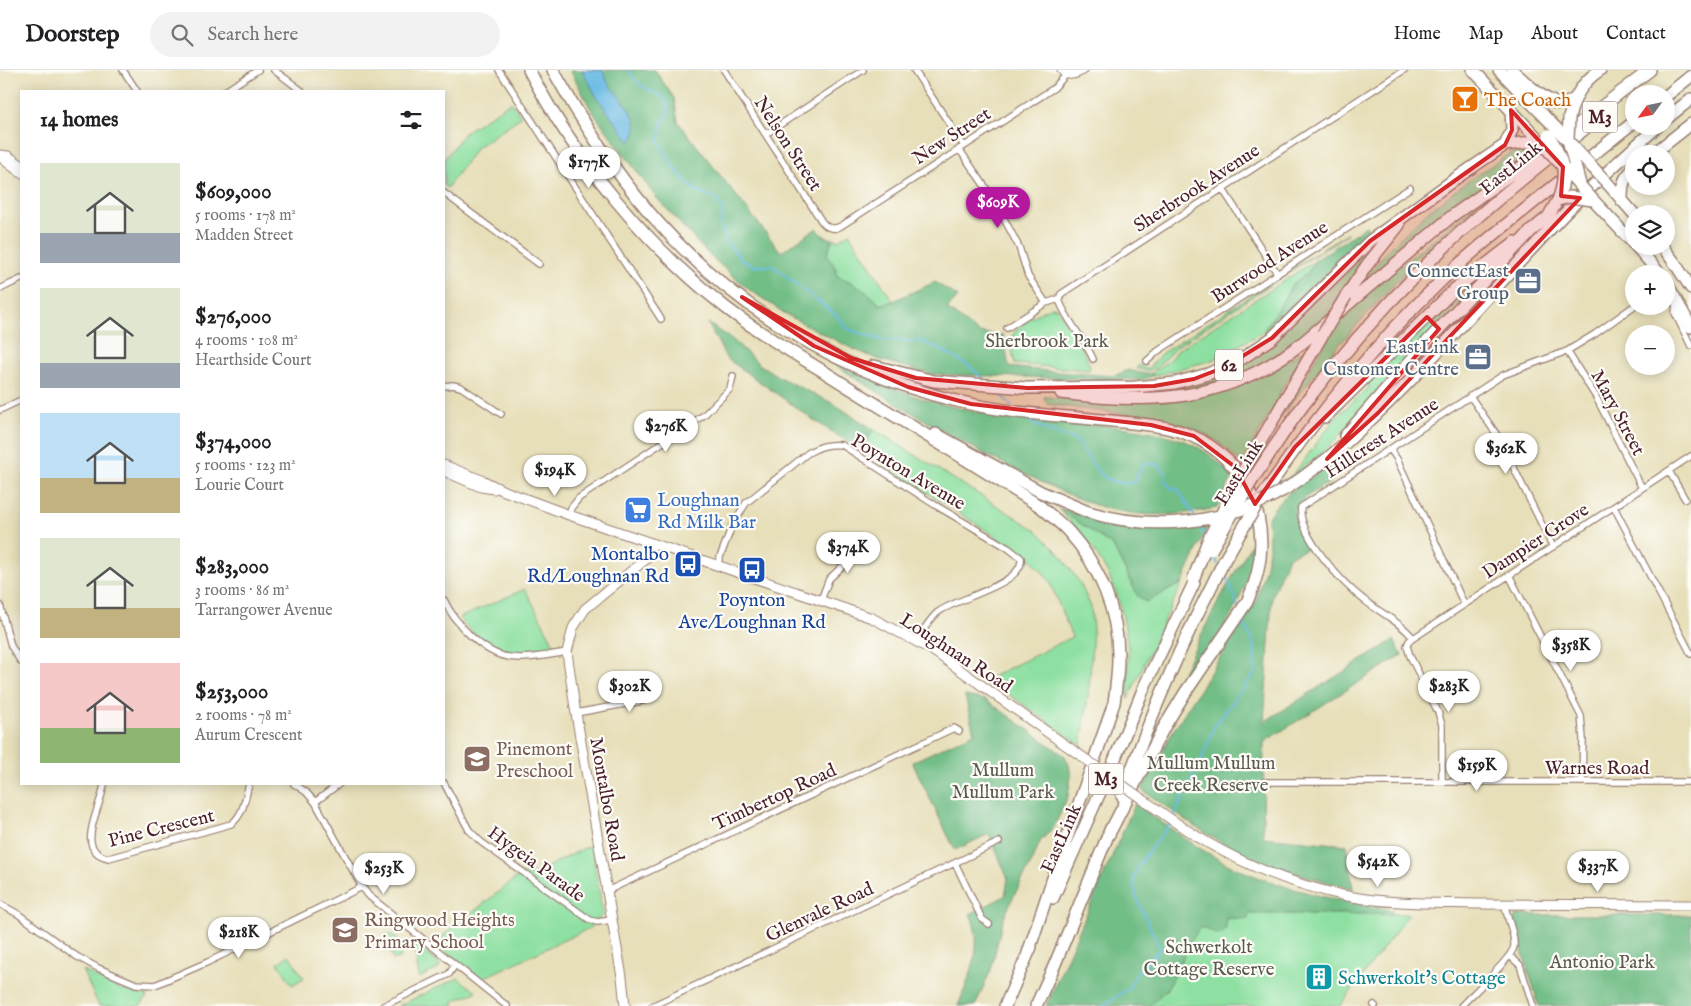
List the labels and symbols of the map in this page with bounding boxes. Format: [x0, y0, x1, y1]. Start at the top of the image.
bar icon: The Coach [1450, 84, 1480, 114]
north arrow [1625, 85, 1675, 135]
place label: The Coach [1484, 89, 1571, 113]
street label: Nelson Street [748, 92, 827, 196]
street label: New Street [908, 102, 996, 171]
road number: M3 [1582, 102, 1618, 132]
street label: EastLink [1475, 136, 1548, 201]
street label: Sherbrook Avenue [1130, 139, 1265, 238]
pin: $177K [554, 146, 624, 189]
pin: $609K [963, 186, 1033, 229]
street label: Burwood Avenue [1207, 216, 1333, 309]
place label: ConnectEast Group [1407, 260, 1509, 306]
office icon: ConnectEast Group [1513, 266, 1543, 296]
park label: Sherbrook Park [985, 330, 1110, 354]
place label: EastLink Customer Centre [1323, 336, 1460, 382]
office icon: EastLink Customer Centre [1463, 342, 1493, 372]
road number: 62 [1215, 350, 1243, 380]
street label: Mary Street [1585, 366, 1650, 460]
street label: Hillcrest Avenue [1321, 393, 1444, 484]
pin: $276K [631, 410, 701, 453]
street label: Poynton Avenue [846, 429, 970, 516]
pin: $362K [1471, 432, 1541, 475]
street label: EastLink [1210, 435, 1270, 511]
pin: $194K [520, 454, 590, 497]
place label: Loughnan Rd Milk Bar [657, 489, 756, 535]
supermarket icon: Loughnan Rd Milk Bar [623, 495, 653, 525]
street label: Dampier Grove [1478, 498, 1594, 585]
pin: $374K [813, 532, 883, 574]
place label: Montalbo Rd/Loughnan Rd [527, 543, 670, 589]
bus stop icon: Montalbo Rd/Loughnan Rd [673, 549, 703, 579]
bus stop icon: Poynton Ave/Loughnan Rd [737, 555, 767, 585]
place label: Poynton Ave/Loughnan Rd [677, 589, 826, 635]
street label: Loughnan Road [895, 608, 1018, 700]
pin: $358K [1536, 630, 1606, 672]
pin: $302K [595, 670, 665, 713]
pin: $283K [1414, 670, 1484, 713]
street label: Montalbo Road [583, 736, 629, 864]
place label: Pinemont Preschool [496, 738, 574, 784]
school or university icon: Pinemont Preschool [462, 744, 492, 774]
pin: $159K [1442, 750, 1512, 792]
park label: Mullum Mullum Creek Reserve [1147, 752, 1276, 798]
street label: Warnes Road [1545, 757, 1650, 781]
street label: Timbertop Road [709, 758, 841, 837]
park label: Mullum Mullum Park [952, 759, 1055, 805]
road number: M3 [1088, 764, 1124, 794]
street label: EastLink [1036, 800, 1088, 877]
street label: Pine Crescent [106, 804, 217, 854]
street label: Hygeia Parade [482, 821, 589, 908]
pin: $542K [1343, 846, 1413, 888]
pin: $337K [1563, 850, 1633, 893]
pin: $253K [349, 852, 419, 895]
street label: Glenvale Road [762, 877, 878, 948]
place label: Ringwood Heights Primary School [364, 909, 515, 955]
school or university icon: Ringwood Heights Primary School [330, 915, 360, 945]
pin: $218K [204, 916, 274, 959]
park label: Schwerkolt Cottage Reserve [1144, 936, 1275, 982]
park label: Antonio Park [1548, 951, 1655, 975]
building icon: Schwerkolt's Cottage [1304, 962, 1334, 992]
place label: Schwerkolt's Cottage [1338, 967, 1506, 991]

